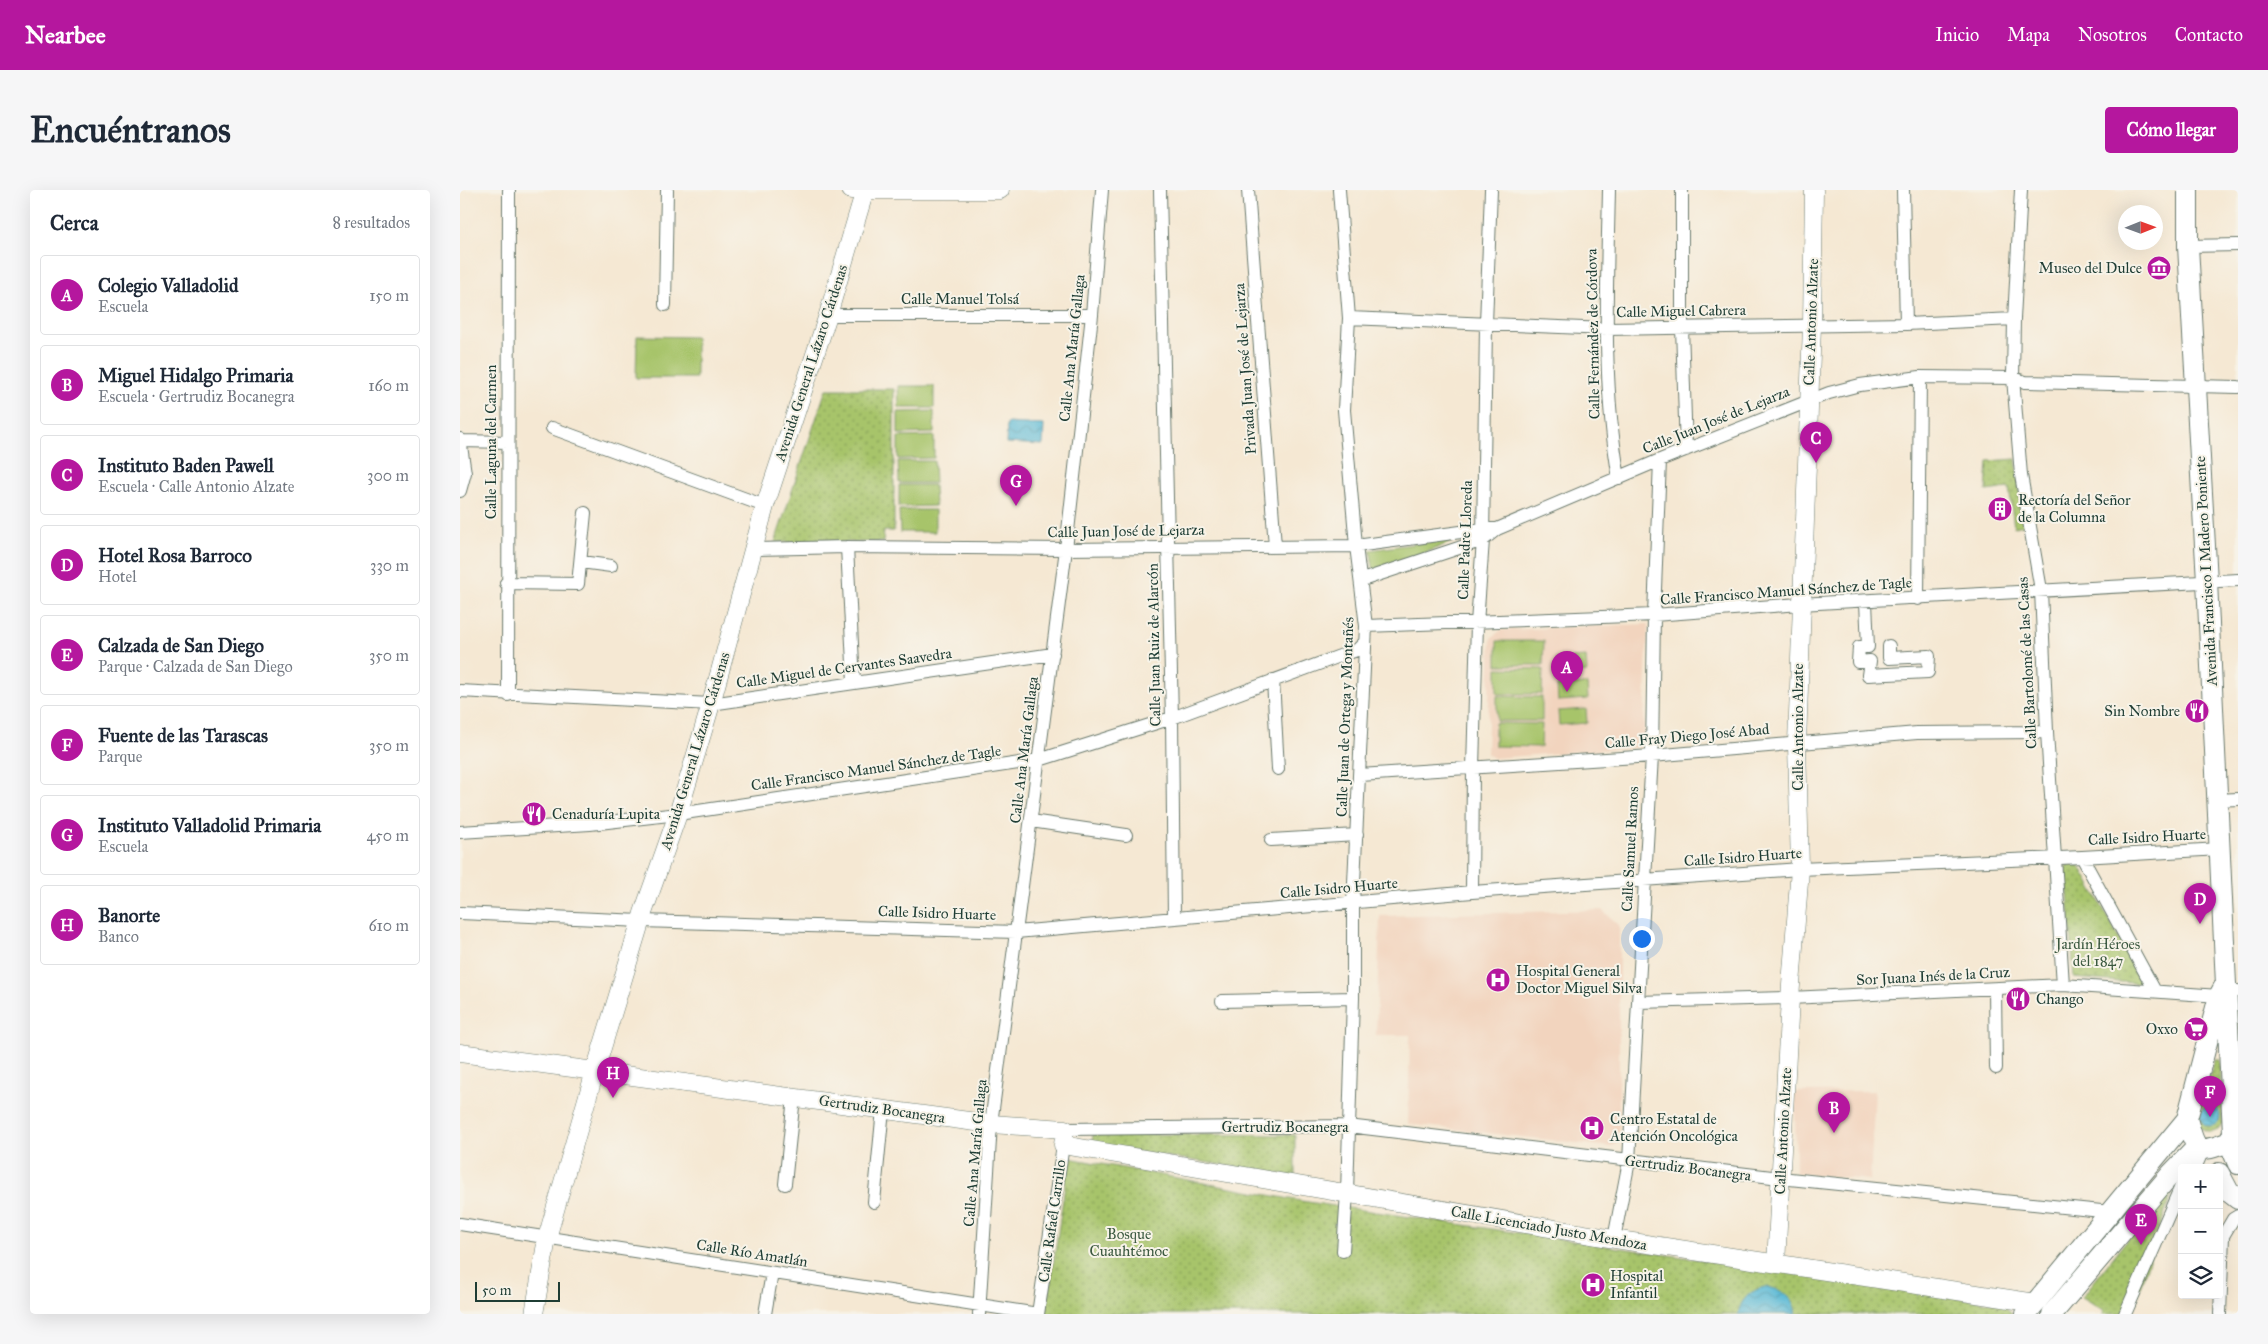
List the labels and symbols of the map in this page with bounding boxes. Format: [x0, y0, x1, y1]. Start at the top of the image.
north arrow [2118, 205, 2163, 250]
street label: Calle Fernández de Córdova [1582, 248, 1603, 420]
museum icon: Museo del Dulce [2146, 255, 2172, 281]
street label: Calle Antonio Alzate [1800, 258, 1822, 386]
place label: Museo del Dulce [2039, 259, 2142, 277]
street label: Avenida General Lázaro Cárdenas [770, 262, 851, 465]
street label: Calle Ana María Gallaga [1055, 273, 1089, 423]
street label: Privada Juan José de Lejarza [1230, 282, 1261, 455]
street label: Calle Manuel Tolsá [901, 290, 1020, 308]
street label: Calle Miguel Cabrera [1616, 301, 1747, 321]
street label: Calle Laguna del Carmen [482, 365, 500, 519]
street label: Calle Juan José de Lejarza [1640, 382, 1793, 459]
pin: C [1800, 422, 1832, 463]
street label: Avenida Francisco I Madero Poniente [2191, 456, 2221, 687]
pin: G [1000, 465, 1032, 506]
street label: Calle Padre Lloreda [1454, 479, 1476, 600]
place label: Rectoría del Señor de la Columna [2018, 491, 2131, 526]
building icon: Rectoría del Señor de la Columna [1987, 496, 2013, 522]
street label: Calle Juan José de Lejarza [1047, 521, 1205, 542]
street label: Calle Juan Ruiz de Alarcón [1144, 563, 1165, 727]
street label: Calle Francisco Manuel Sánchez de Tagle [1660, 573, 1912, 609]
street label: Calle Bartolomé de las Casas [2013, 576, 2041, 750]
street label: Calle Juan de Ortega y Montañés [1333, 617, 1358, 818]
street label: Calle Miguel de Cervantes Saavedra [735, 644, 954, 692]
street label: Avenida General Lázaro Cárdenas [656, 650, 734, 853]
pin: A [1551, 651, 1583, 692]
street label: Calle Antonio Alzate [1789, 663, 1807, 791]
street label: Calle Ana María Gallaga [1006, 675, 1042, 825]
restaurant icon: Sin Nombre [2184, 698, 2210, 724]
place label: Sin Nombre [2104, 702, 2180, 720]
street label: Calle Fray Diego José Abad [1604, 720, 1771, 753]
street label: Calle Francisco Manuel Sánchez de Tagle [750, 742, 1002, 794]
street label: Calle Samuel Ramos [1618, 786, 1642, 912]
restaurant icon: Cenaduría Lupita [521, 801, 547, 827]
place label: Cenaduría Lupita [552, 805, 661, 823]
street label: Calle Isidro Huarte [2087, 825, 2207, 849]
street label: Calle Isidro Huarte [1683, 844, 1803, 870]
street label: Calle Isidro Huarte [1279, 874, 1399, 902]
pin: D [2184, 883, 2216, 924]
street label: Calle Isidro Huarte [878, 902, 996, 924]
your location [1629, 926, 1655, 952]
park label: Jardín Héroes del 1847 [2054, 935, 2140, 970]
place label: Hospital General Doctor Miguel Silva [1516, 962, 1643, 997]
street label: Sor Juana Inés de la Cruz [1856, 963, 2010, 990]
hospital icon: Hospital General Doctor Miguel Silva [1485, 967, 1511, 993]
restaurant icon: Chango [2005, 986, 2031, 1012]
place label: Chango [2036, 990, 2084, 1008]
supermarket icon: Oxxo [2183, 1016, 2209, 1042]
place label: Oxxo [2146, 1020, 2178, 1038]
pin: H [597, 1057, 629, 1098]
street label: Calle Antonio Alzate [1771, 1067, 1795, 1195]
pin: F [2194, 1076, 2226, 1117]
street label: Calle Ana María Gallaga [960, 1078, 990, 1228]
street label: Gertrudiz Bocanegra [818, 1091, 947, 1127]
pin: B [1818, 1092, 1850, 1133]
place label: Centro Estatal de Atención Oncológica [1609, 1110, 1739, 1145]
hospital icon: Centro Estatal de Atención Oncológica [1579, 1115, 1605, 1141]
street label: Gertrudiz Bocanegra [1221, 1118, 1349, 1136]
street label: Gertrudiz Bocanegra [1624, 1151, 1753, 1185]
street label: Calle Rafaél Carrillo [1034, 1158, 1070, 1283]
street label: Calle Licenciado Justo Mendoza [1449, 1202, 1649, 1255]
pin: E [2125, 1204, 2157, 1245]
park label: Bosque Cuauhtémoc [1090, 1225, 1168, 1260]
street label: Calle Río Amatlán [695, 1235, 809, 1271]
place label: Hospital Infantil [1610, 1267, 1664, 1302]
hospital icon: Hospital Infantil [1580, 1272, 1606, 1298]
scale bar [475, 1279, 560, 1302]

